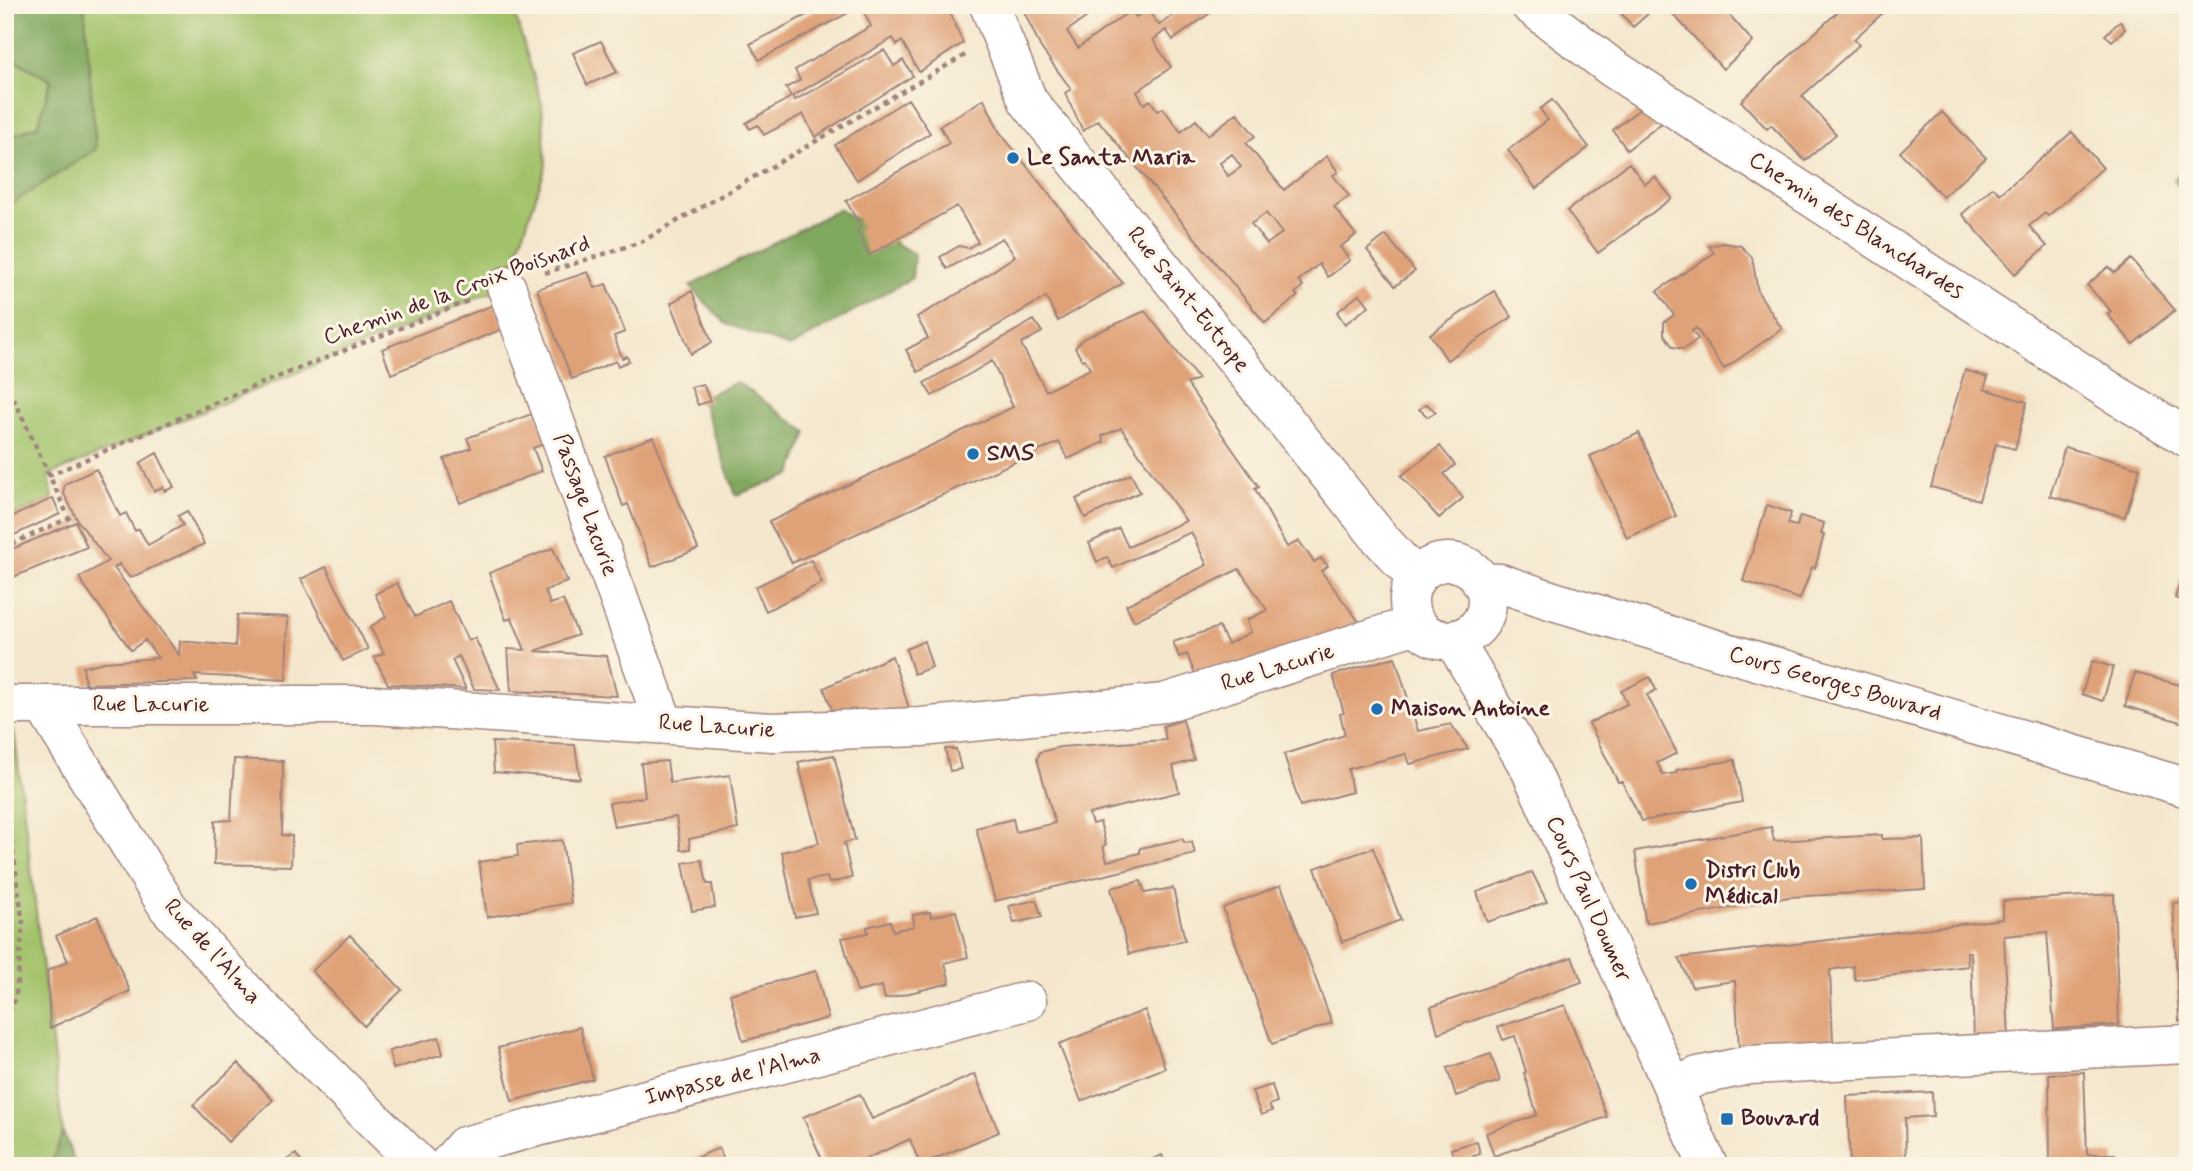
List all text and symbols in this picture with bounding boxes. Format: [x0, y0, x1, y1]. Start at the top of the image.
place label: Le Santa Maria [1027, 143, 1196, 173]
street label: Chemin des Blanchardes [1743, 145, 1969, 307]
marker: Le Santa Maria [1005, 150, 1021, 166]
street label: Rue Saint-Eutrope [1120, 221, 1256, 379]
street label: Chemin de la Croix Boisnard [320, 229, 594, 353]
street label: Passage Lacurie [545, 430, 625, 580]
place label: SMS [987, 439, 1034, 469]
marker: SMS [965, 446, 981, 462]
street label: Rue Lacurie [1218, 637, 1338, 699]
street label: Cours Georges Bouvard [1725, 639, 1945, 731]
street label: Rue Lacurie [93, 690, 210, 720]
place label: Maison Antoine [1391, 694, 1551, 724]
marker: Maison Antoine [1369, 701, 1385, 717]
street label: Rue Lacurie [658, 708, 777, 746]
street label: Cours Paul Doumer [1538, 811, 1638, 987]
place label: Distri Club Médical [1705, 856, 1800, 912]
marker: Distri Club Médical [1683, 876, 1699, 892]
street label: Rue de l'Alma [157, 893, 267, 1011]
street label: Impasse de l'Alma [642, 1041, 824, 1113]
place label: Bouvard [1741, 1104, 1819, 1134]
marker: Bouvard [1719, 1111, 1735, 1127]

